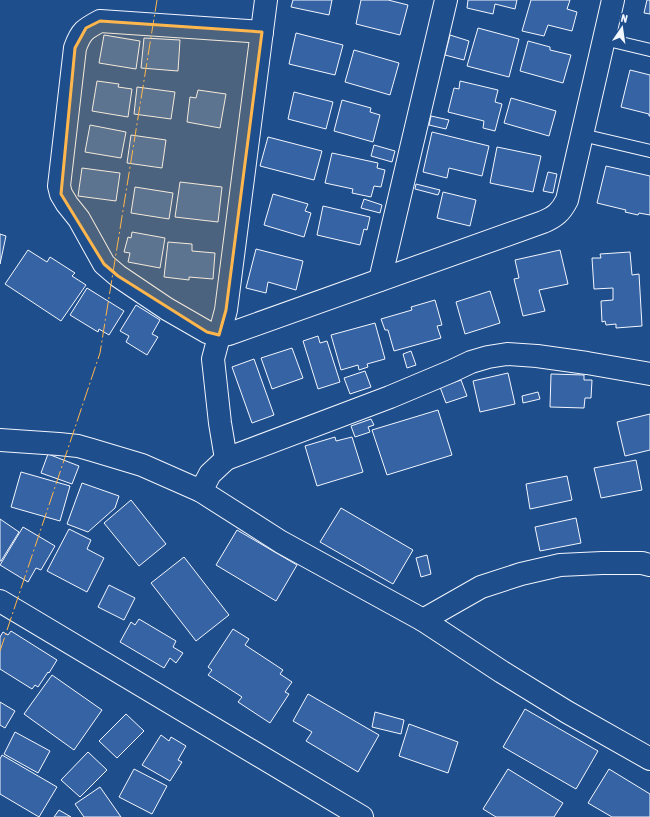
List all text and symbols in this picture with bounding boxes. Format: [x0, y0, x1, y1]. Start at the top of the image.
north arrow [602, 8, 642, 48]
text: N [620, 12, 629, 25]

